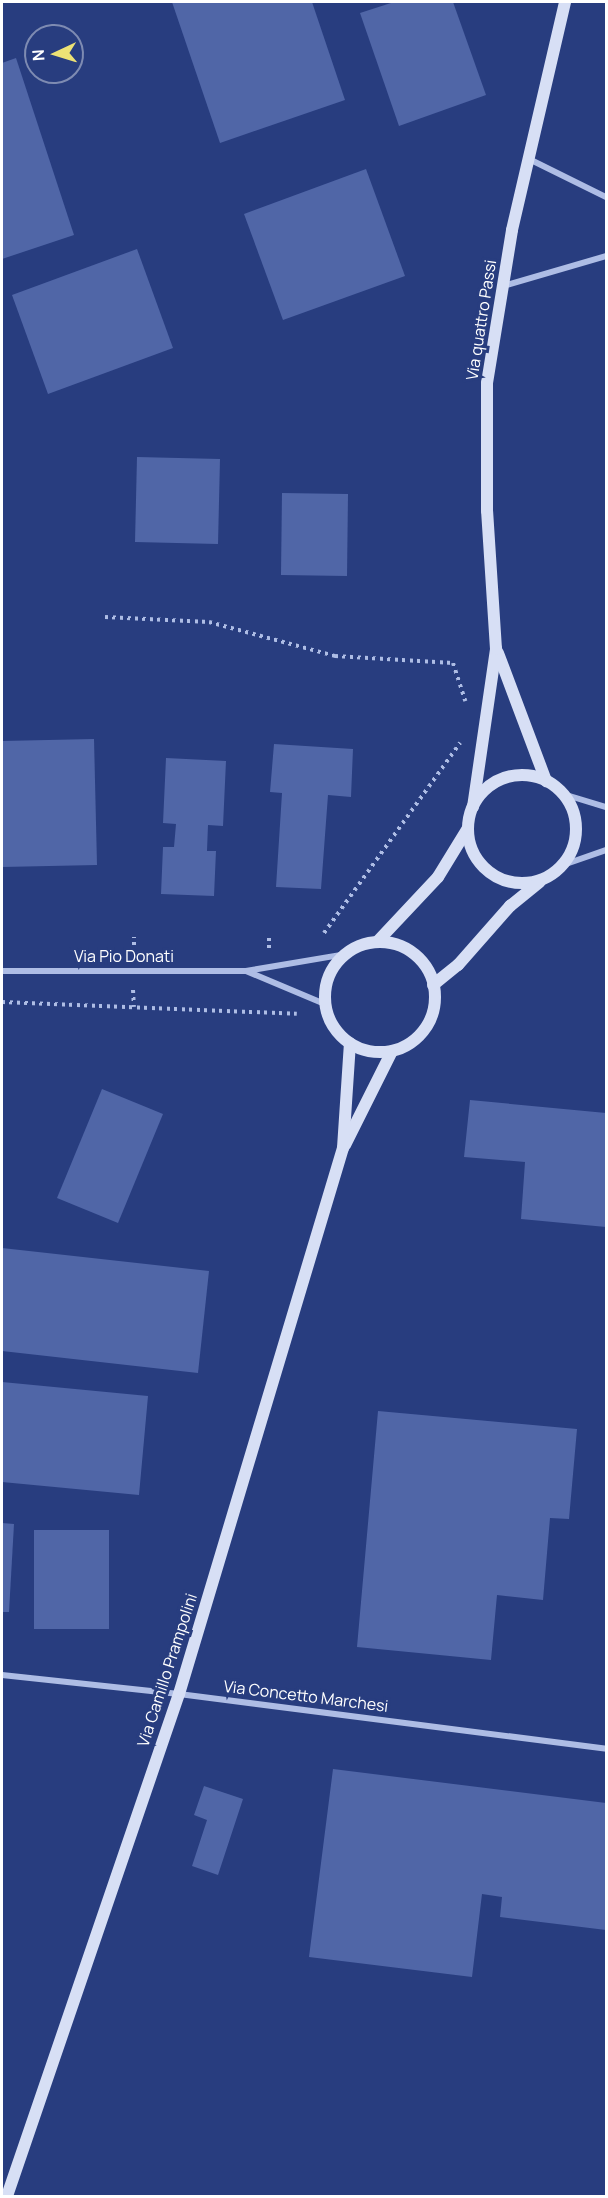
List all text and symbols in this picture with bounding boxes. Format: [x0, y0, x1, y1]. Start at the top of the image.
north arrow [24, 24, 84, 84]
text: N [27, 49, 49, 62]
street label: Via quattro Passi [462, 258, 500, 382]
street label: Via Pio Donati [74, 946, 174, 966]
street label: Via Camillo Prampolini [133, 1591, 201, 1749]
street label: Via Concetto Marchesi [223, 1676, 389, 1716]

